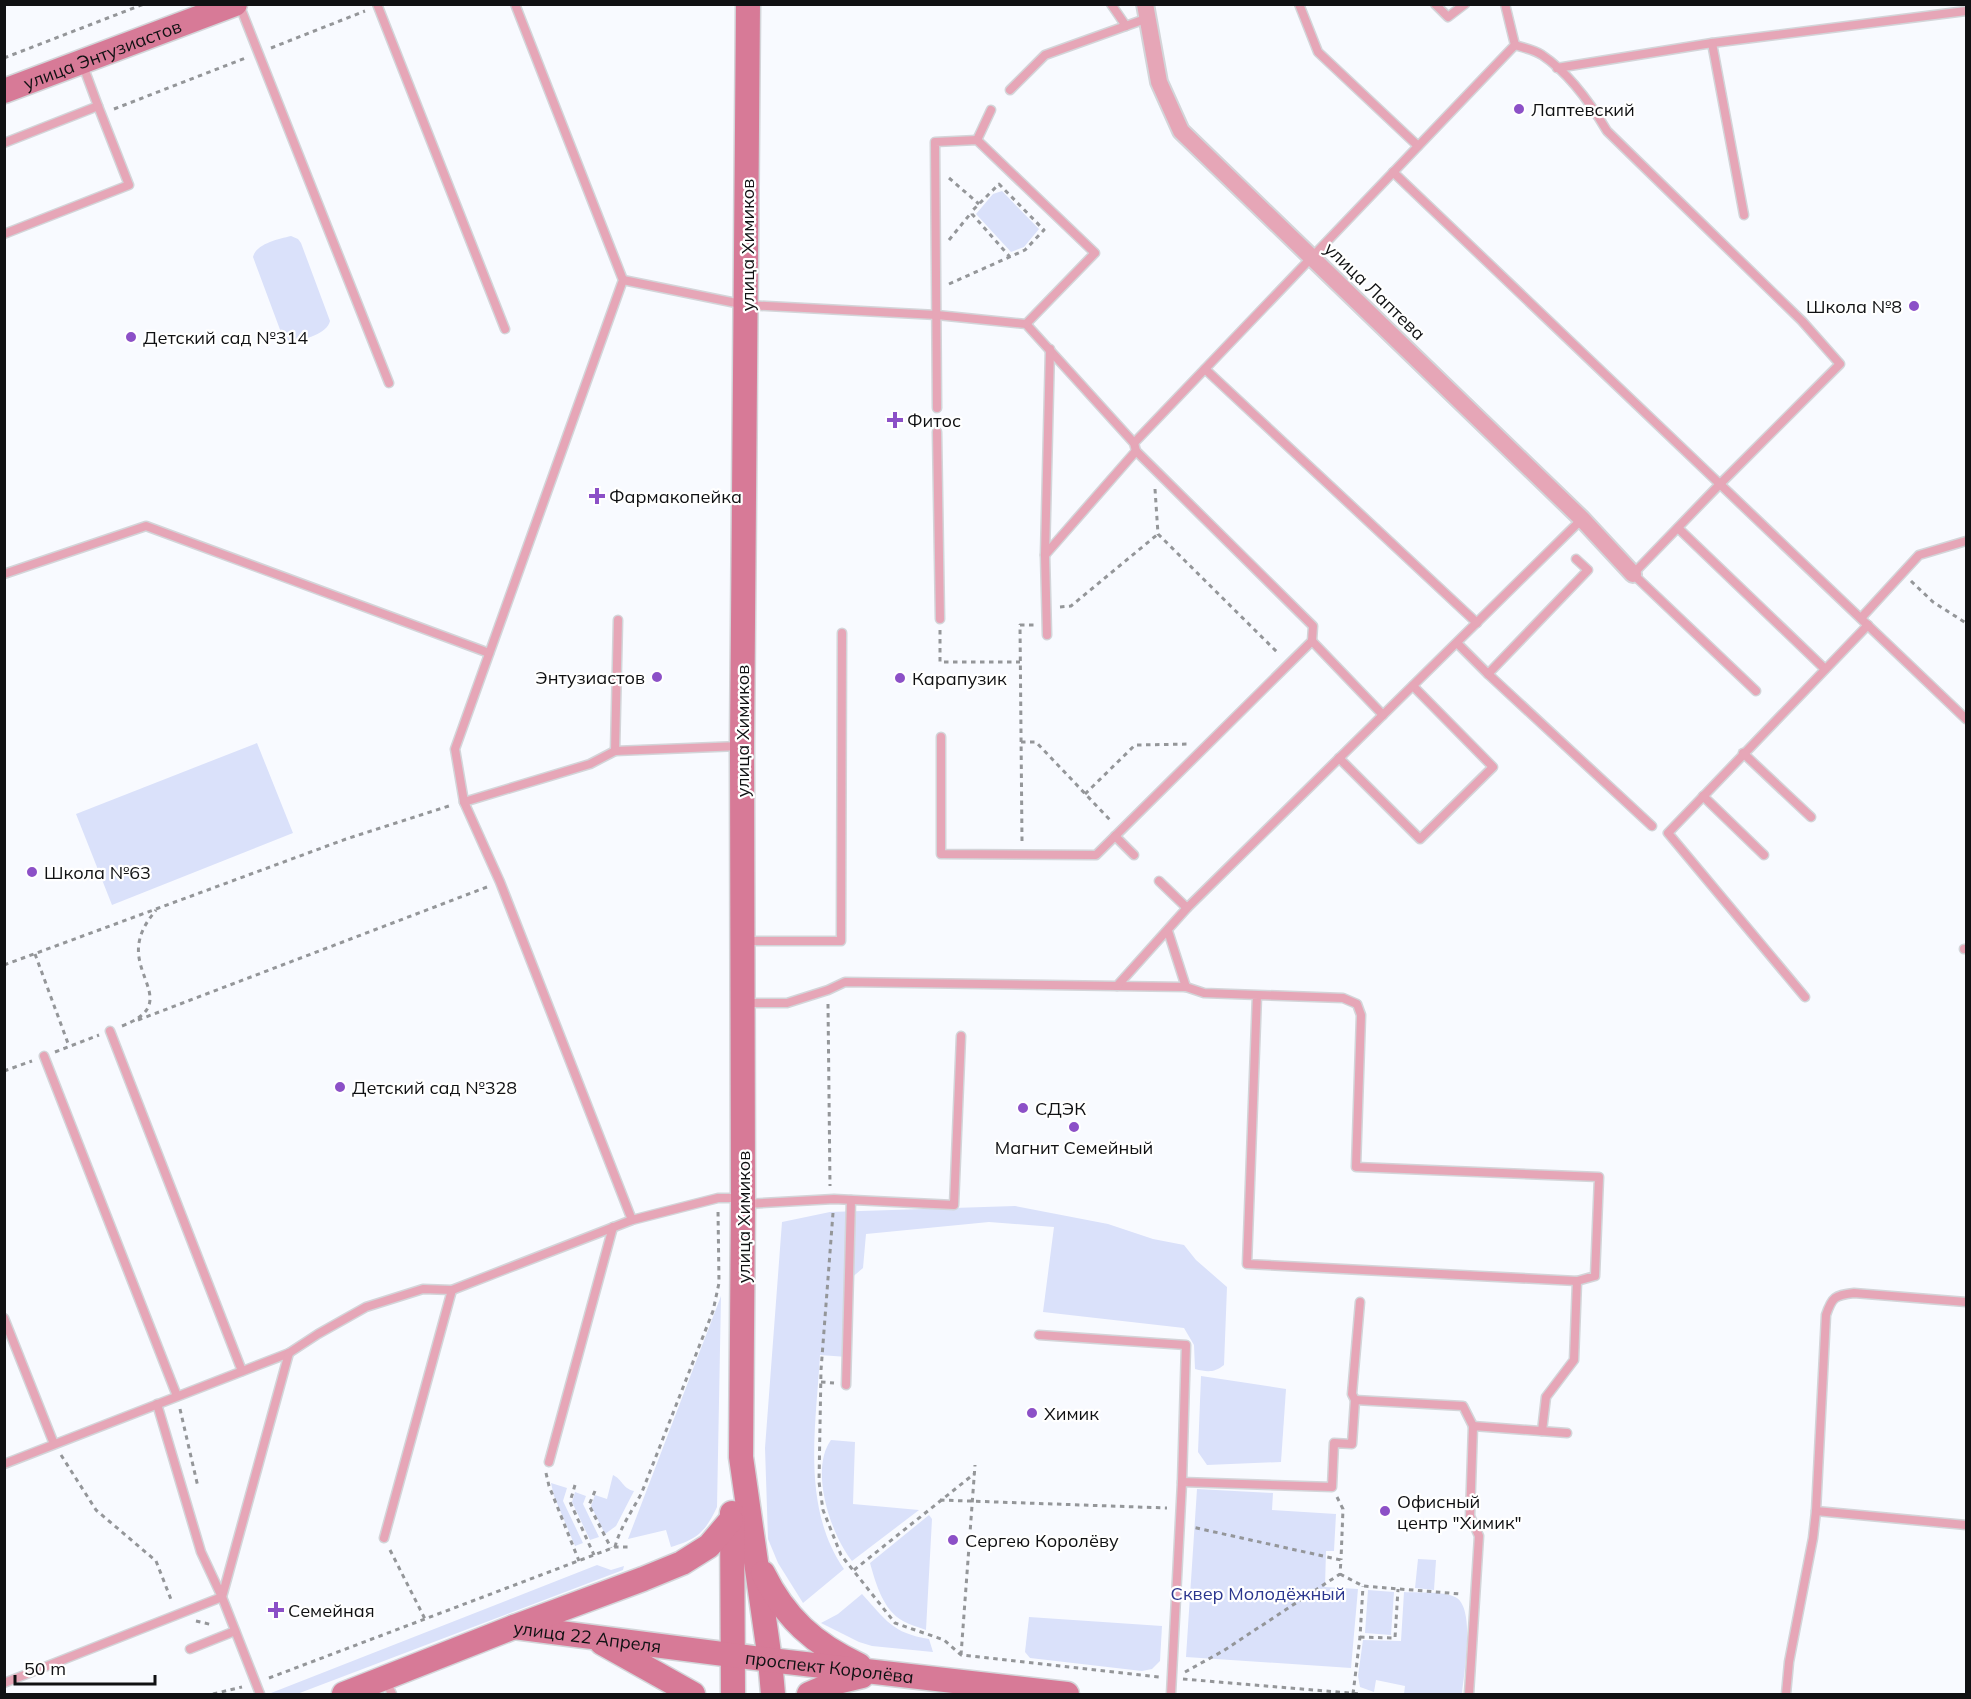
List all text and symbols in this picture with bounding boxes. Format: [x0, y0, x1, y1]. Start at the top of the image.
street label: улица Энтузиастов [20, 14, 184, 94]
place label: Лаптевский [1531, 98, 1635, 121]
marker: Лаптевский [1512, 102, 1526, 116]
street label: улица Химиков [736, 179, 759, 311]
street label: улица Лаптева [1320, 237, 1430, 345]
place label: Школа №8 [1806, 295, 1902, 318]
marker: Школа №8 [1907, 299, 1921, 313]
place label: Детский сад №314 [143, 326, 308, 349]
marker: Детский сад №314 [124, 330, 138, 344]
place label: Фитос [907, 409, 961, 432]
marker: Фитос [888, 413, 902, 427]
place label: Фармакопейка [609, 485, 742, 508]
marker: Фармакопейка [590, 489, 604, 503]
street label: улица Химиков [731, 665, 754, 797]
place label: Энтузиастов [535, 666, 645, 689]
place label: Карапузик [912, 667, 1007, 690]
marker: Энтузиастов [650, 670, 664, 684]
marker: Карапузик [893, 671, 907, 685]
place label: Школа №63 [44, 861, 151, 884]
marker: Школа №63 [25, 865, 39, 879]
place label: Детский сад №328 [352, 1076, 517, 1099]
marker: Детский сад №328 [333, 1080, 347, 1094]
place label: СДЭК [1035, 1097, 1086, 1120]
marker: СДЭК [1016, 1101, 1030, 1115]
marker: Магнит Семейный [1067, 1120, 1081, 1134]
place label: Магнит Семейный [995, 1136, 1153, 1159]
street label: улица Химиков [732, 1151, 755, 1283]
place label: Химик [1044, 1402, 1099, 1425]
marker: Химик [1025, 1406, 1039, 1420]
place label: Офисный центр "Химик" [1397, 1490, 1522, 1534]
marker: Офисный центр "Химик" [1378, 1504, 1392, 1518]
place label: Сергею Королёву [965, 1529, 1119, 1552]
marker: Сергею Королёву [946, 1533, 960, 1547]
park label: Сквер Молодёжный [1171, 1582, 1345, 1605]
place label: Семейная [288, 1599, 375, 1622]
marker: Семейная [269, 1603, 283, 1617]
street label: улица 22 Апреля [512, 1616, 663, 1657]
street label: проспект Королёва [744, 1645, 915, 1688]
scale bar [15, 1648, 154, 1686]
text: 50 m [24, 1657, 66, 1680]

